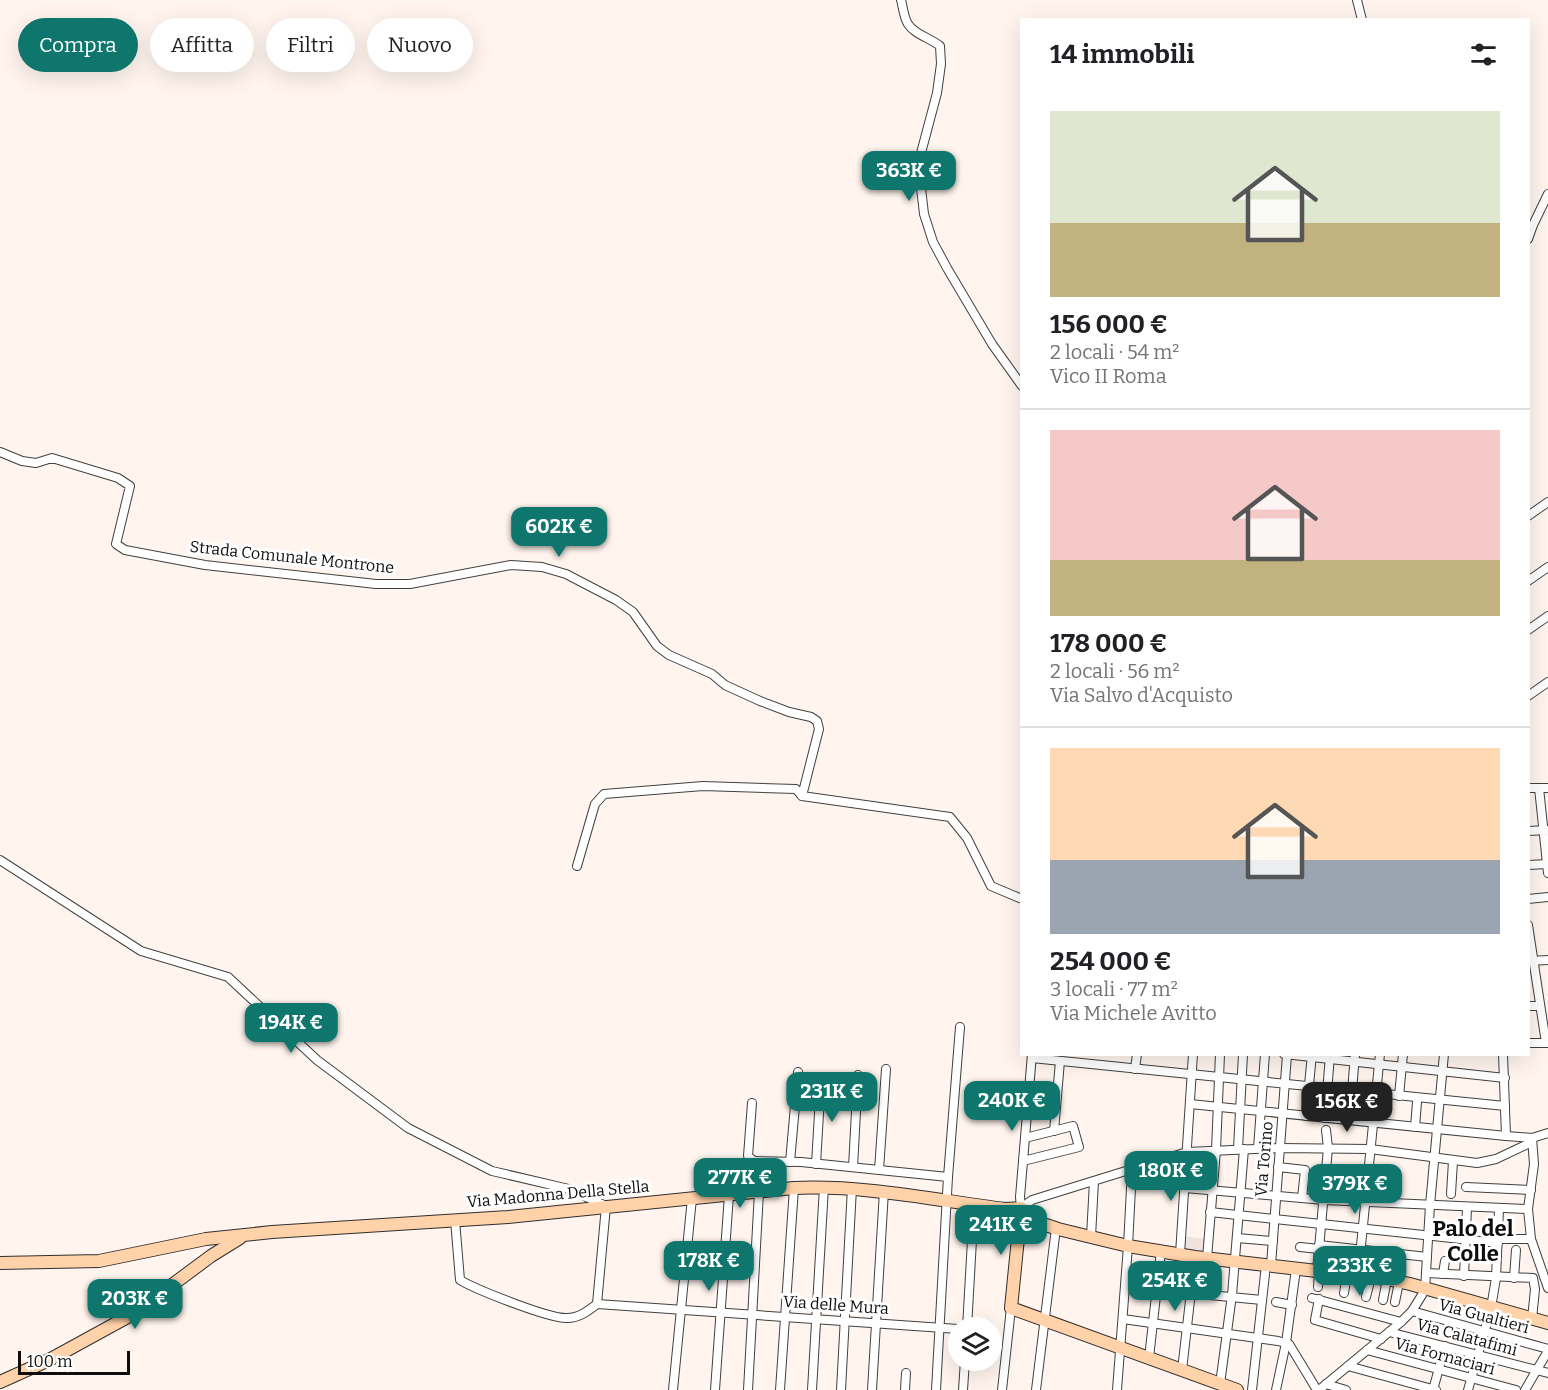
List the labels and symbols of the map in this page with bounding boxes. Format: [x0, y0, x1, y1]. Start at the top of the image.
pin: 363K € [860, 151, 958, 202]
pin: 602K € [510, 507, 608, 558]
street label: Strada Comunale Montrone [189, 537, 395, 577]
pin: 194K € [242, 1003, 340, 1054]
pin: 231K € [783, 1072, 881, 1123]
pin: 240K € [963, 1081, 1061, 1132]
pin: 156K € [1298, 1082, 1396, 1133]
street label: Via Torino [1251, 1121, 1277, 1197]
pin: 180K € [1122, 1151, 1220, 1202]
pin: 277K € [691, 1158, 789, 1209]
pin: 379K € [1306, 1164, 1404, 1215]
street label: Via Madonna Della Stella [466, 1177, 650, 1211]
pin: 241K € [952, 1205, 1050, 1256]
district label: Palo del Colle [1433, 1215, 1514, 1267]
pin: 178K € [660, 1241, 758, 1292]
pin: 233K € [1311, 1246, 1409, 1297]
pin: 254K € [1126, 1261, 1224, 1312]
pin: 203K € [86, 1279, 184, 1330]
street label: Via delle Mura [783, 1292, 890, 1318]
street label: Via Gualtieri [1437, 1295, 1531, 1337]
street label: Via Calatafimi [1414, 1314, 1520, 1360]
street label: Via Fornaciari [1393, 1333, 1497, 1379]
scale bar [18, 1348, 130, 1376]

